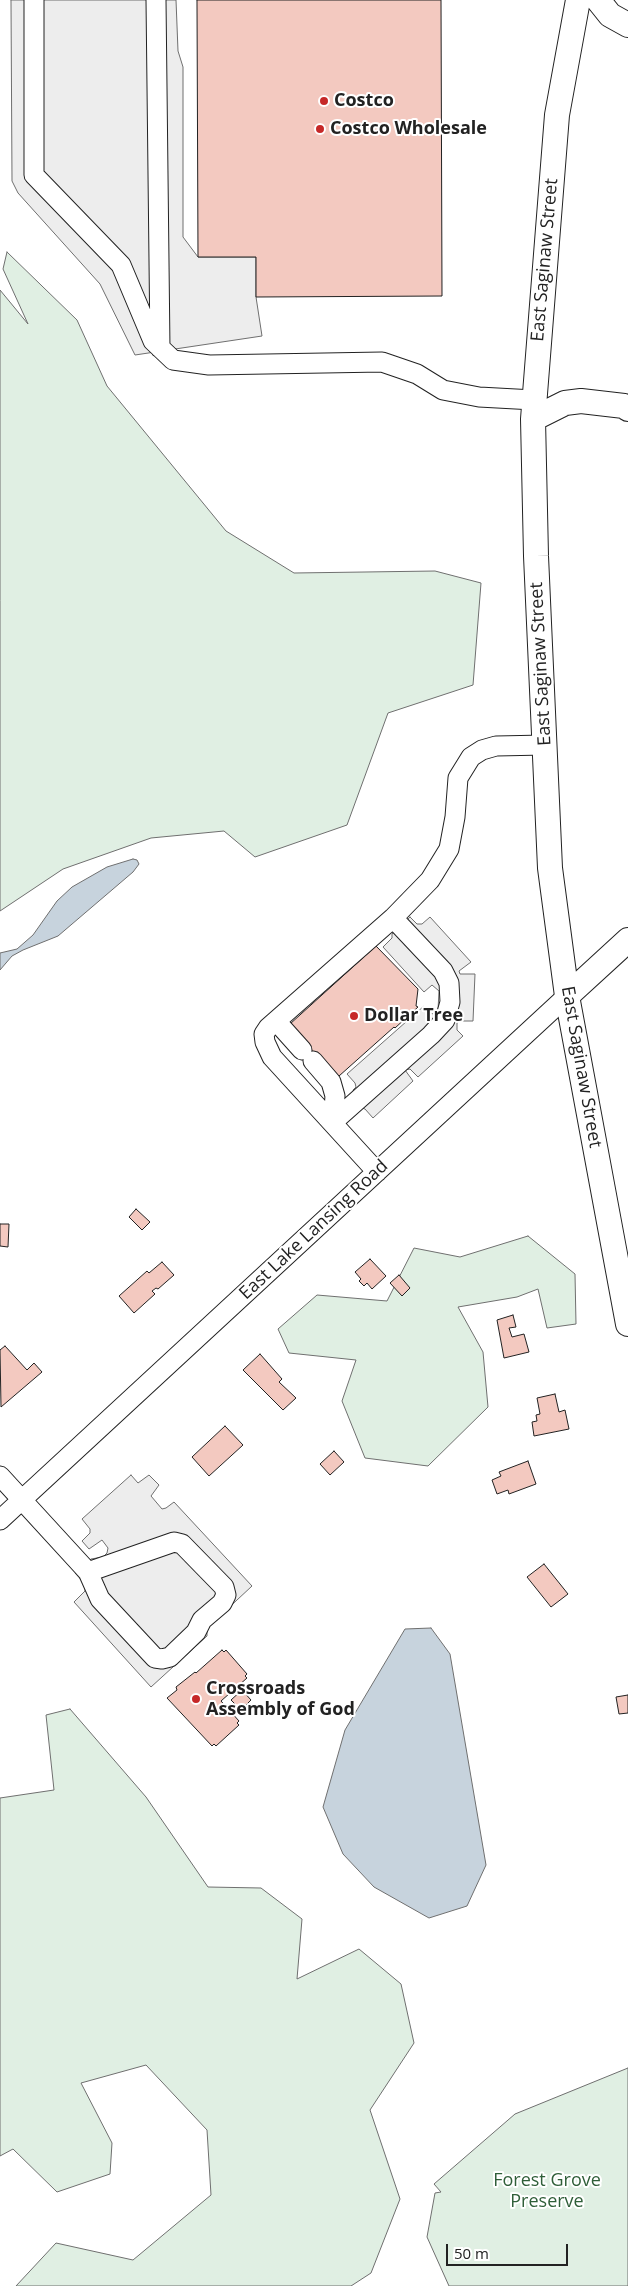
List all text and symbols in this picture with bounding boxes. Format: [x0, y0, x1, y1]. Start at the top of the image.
place label: Costco [334, 90, 394, 112]
marker: Costco [318, 95, 330, 107]
place label: Costco Wholesale [330, 118, 487, 140]
marker: Costco Wholesale [314, 123, 326, 135]
street label: East Saginaw Street [527, 177, 563, 343]
street label: East Saginaw Street [526, 582, 556, 746]
street label: East Saginaw Street [556, 984, 606, 1150]
place label: Dollar Tree [364, 1005, 463, 1027]
marker: Dollar Tree [348, 1010, 360, 1022]
street label: East Lake Lansing Road [235, 1156, 393, 1304]
place label: Crossroads Assembly of God [206, 1678, 355, 1720]
marker: Crossroads Assembly of God [190, 1693, 202, 1705]
park label: Forest Grove Preserve [493, 2170, 601, 2212]
scale bar [448, 2234, 570, 2266]
text: 50 m [454, 2243, 489, 2263]

